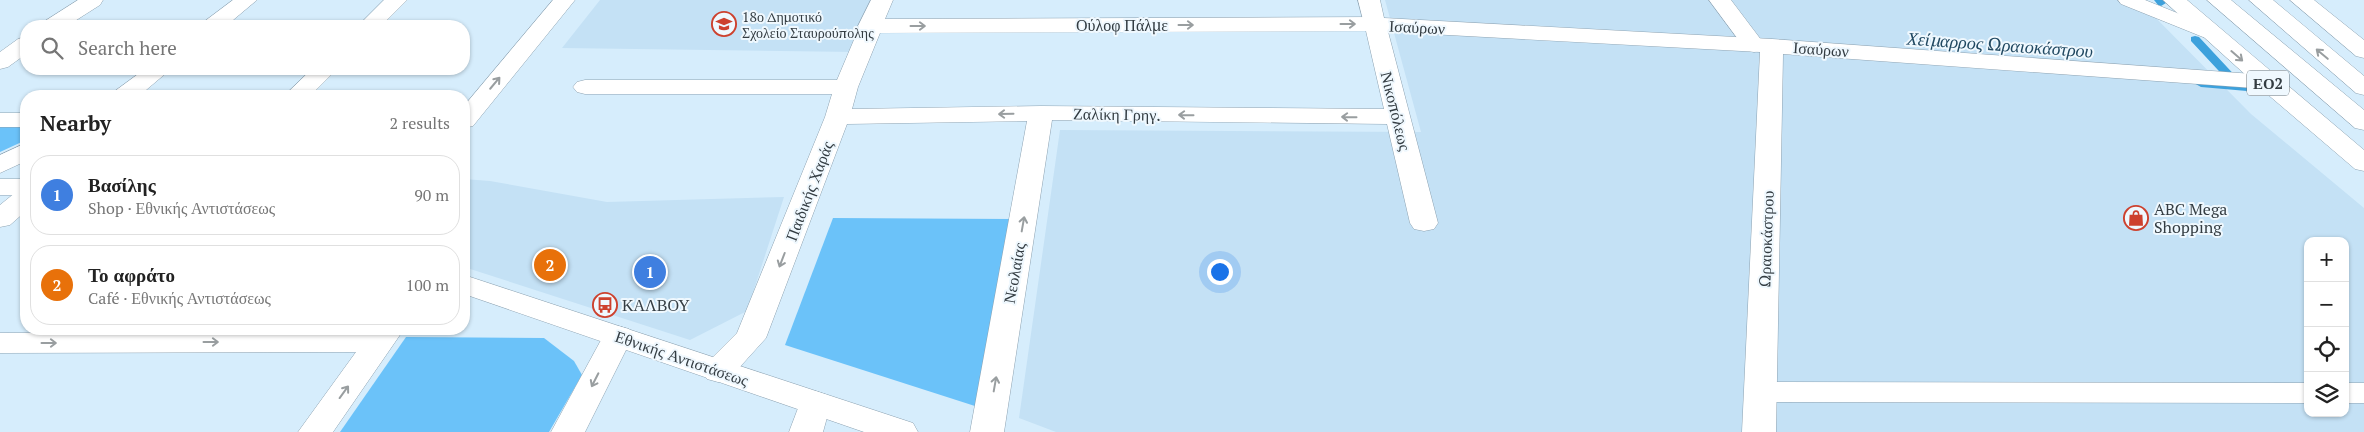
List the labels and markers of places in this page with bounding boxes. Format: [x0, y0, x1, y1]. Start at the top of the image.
place label: 18ο Δημοτικό Σχολείο Σταυρούπολης [742, 7, 874, 42]
school or university icon: 18ο Δημοτικό Σχολείο Σταυρούπολης [711, 11, 737, 37]
place label: ABC Mega Shopping [2154, 198, 2227, 238]
shop icon: ABC Mega Shopping [2123, 205, 2149, 231]
pin: 2 [534, 246, 566, 284]
pin: 1 [634, 253, 666, 291]
bus stop icon: ΚΑΛΒΟΥ [592, 292, 618, 318]
place label: ΚΑΛΒΟΥ [622, 294, 690, 316]

